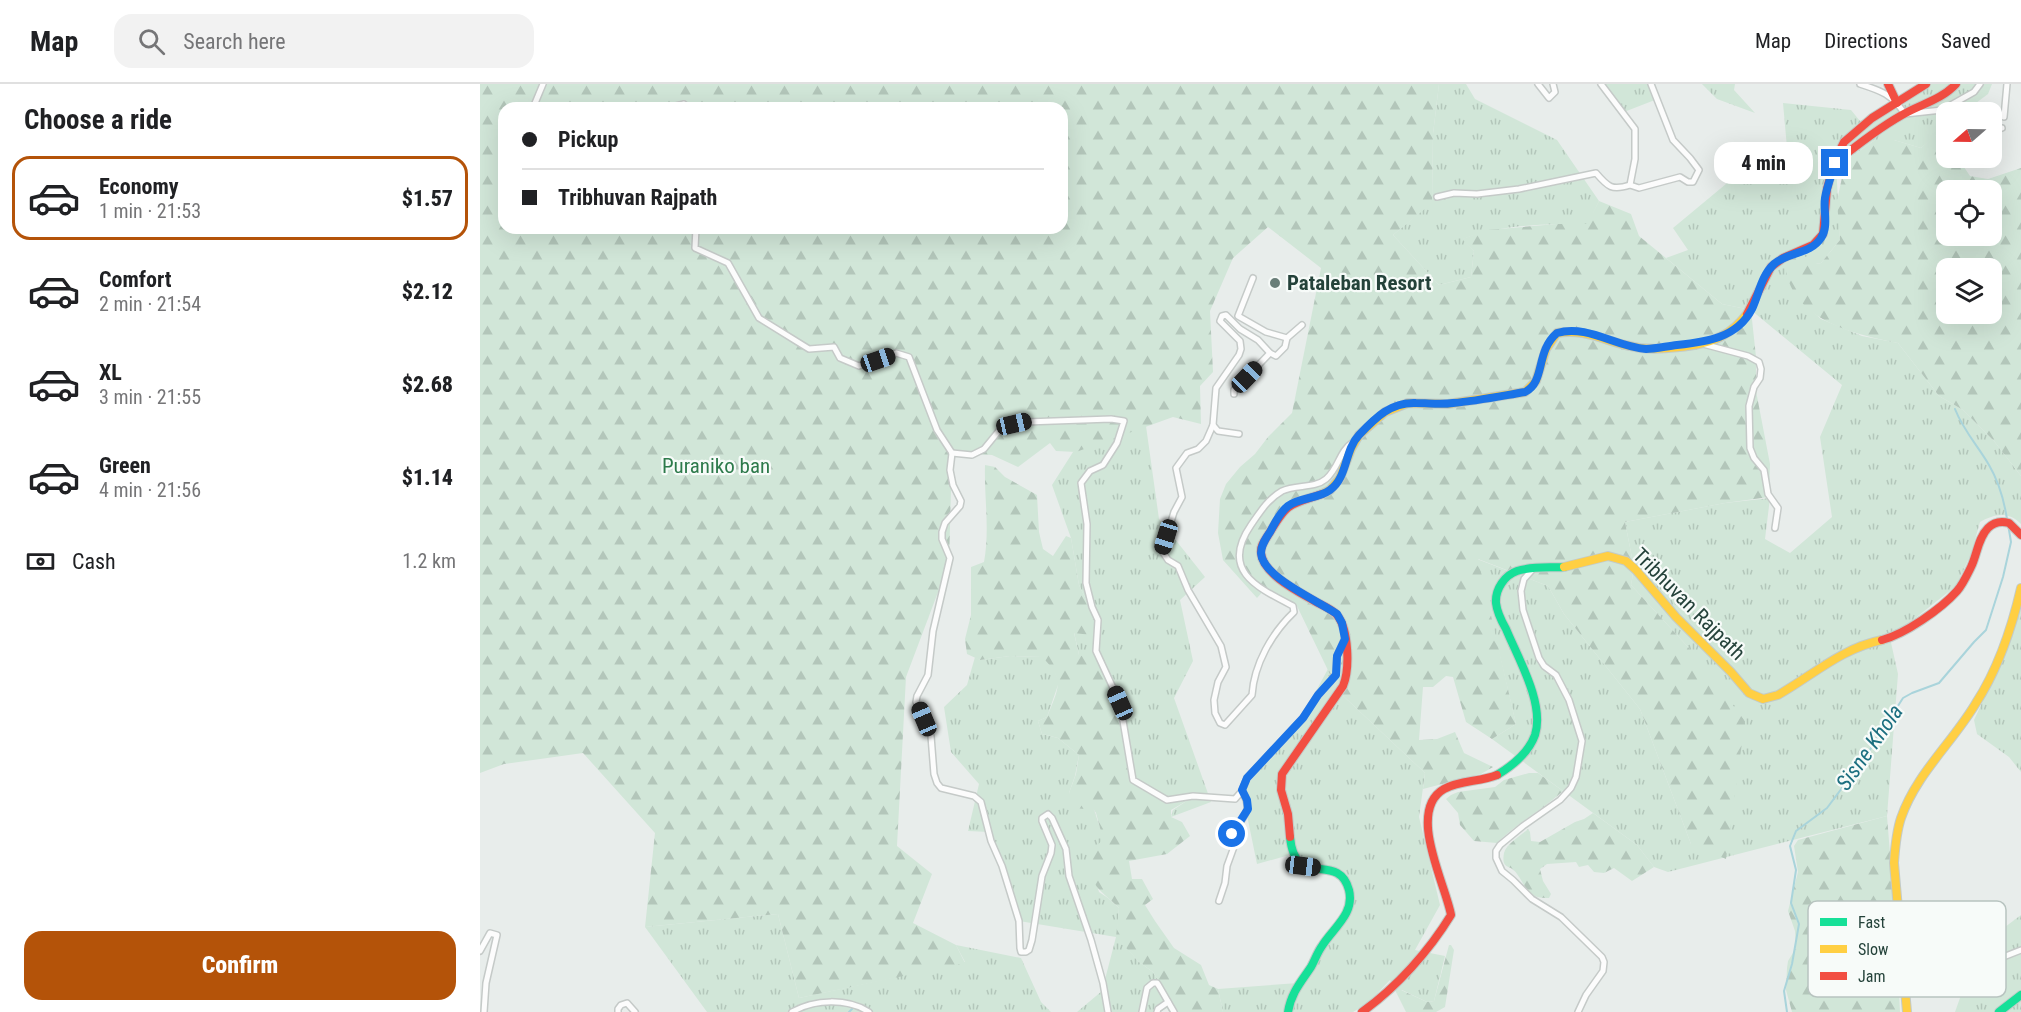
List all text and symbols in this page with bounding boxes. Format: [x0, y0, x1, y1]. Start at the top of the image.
search box [114, 14, 534, 68]
text: Map [30, 25, 78, 58]
icon: search [135, 25, 168, 58]
text: Search here [183, 29, 286, 54]
text: Map [1755, 29, 1791, 53]
text: Directions [1824, 29, 1908, 53]
text: Saved [1941, 29, 1991, 53]
north arrow [1936, 102, 2002, 168]
map controls [1936, 102, 2002, 324]
text: Choose a ride [24, 104, 172, 136]
text: Pickup [558, 127, 618, 152]
callout: 4 min [1715, 142, 1814, 184]
route end [1821, 149, 1848, 176]
text: 4 min [1741, 151, 1786, 175]
icon: car [27, 171, 81, 225]
text: Economy [99, 174, 179, 199]
button: locate [1936, 180, 2002, 246]
text: Tribhuvan Rajpath [558, 185, 717, 210]
text: $1.57 [402, 186, 453, 211]
text: 1 min · 21:53 [99, 199, 201, 223]
button: layers [1936, 258, 2002, 324]
icon: car [27, 264, 81, 318]
text: Comfort [99, 267, 172, 292]
place label: Pataleban Resort [1287, 271, 1431, 295]
marker: Pataleban Resort [1268, 276, 1282, 290]
text: $2.12 [402, 279, 453, 304]
text: 2 min · 21:54 [99, 292, 201, 316]
car [858, 346, 898, 374]
icon: car [27, 357, 81, 411]
car [1228, 358, 1266, 396]
text: XL [99, 360, 122, 385]
text: $2.68 [402, 372, 453, 397]
text: 3 min · 21:55 [99, 385, 201, 409]
car [994, 411, 1034, 437]
icon: car [27, 450, 81, 504]
text: Green [99, 453, 151, 478]
park label: Puraniko ban [662, 454, 770, 478]
text: $1.14 [402, 465, 453, 490]
text: 4 min · 21:56 [99, 478, 201, 502]
car [1152, 517, 1180, 557]
street label: Tribhuvan Rajpath [1628, 543, 1750, 665]
icon: cash [24, 545, 57, 578]
text: Cash [72, 549, 116, 574]
text: 1.2 km [402, 549, 456, 573]
car [1104, 683, 1136, 723]
car [909, 699, 939, 739]
water label: Sisne Khola [1831, 700, 1908, 795]
route start [1218, 820, 1245, 847]
car [1284, 855, 1322, 877]
legend [1808, 901, 2006, 997]
text: Fast [1858, 913, 1885, 932]
button: Confirm [24, 931, 456, 1000]
text: Slow [1858, 940, 1888, 959]
text: Jam [1858, 967, 1885, 986]

